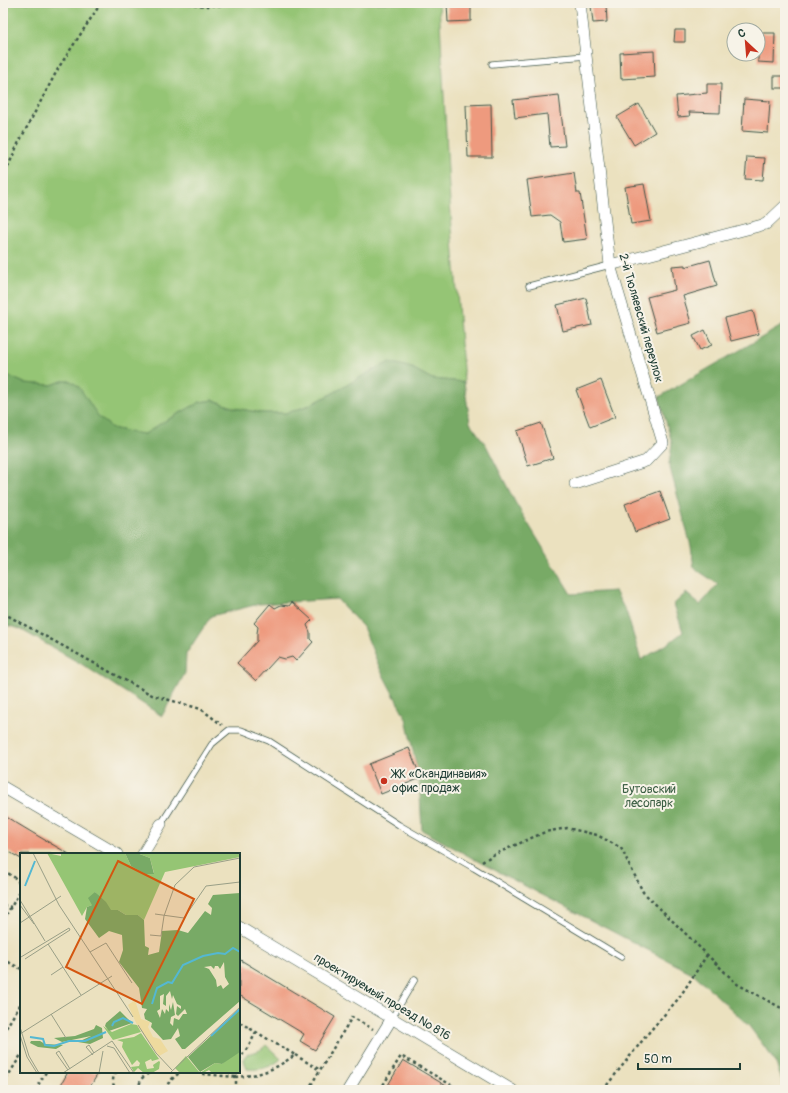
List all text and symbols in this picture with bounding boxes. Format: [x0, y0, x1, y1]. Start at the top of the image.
north arrow [726, 22, 766, 62]
text: С [736, 26, 748, 41]
street label: 2-й Тюляевский переулок [615, 252, 667, 384]
place label: ЖК «Скандинавия» офис продаж [390, 767, 487, 796]
marker: ЖК «Скандинавия» офис продаж [379, 776, 389, 786]
park label: Бутовский лесопарк [622, 782, 676, 811]
inset map [20, 853, 240, 1073]
street label: проектируемый проезд № 816 [311, 950, 453, 1044]
scale bar [638, 1045, 740, 1071]
text: 50 m [644, 1052, 672, 1067]

